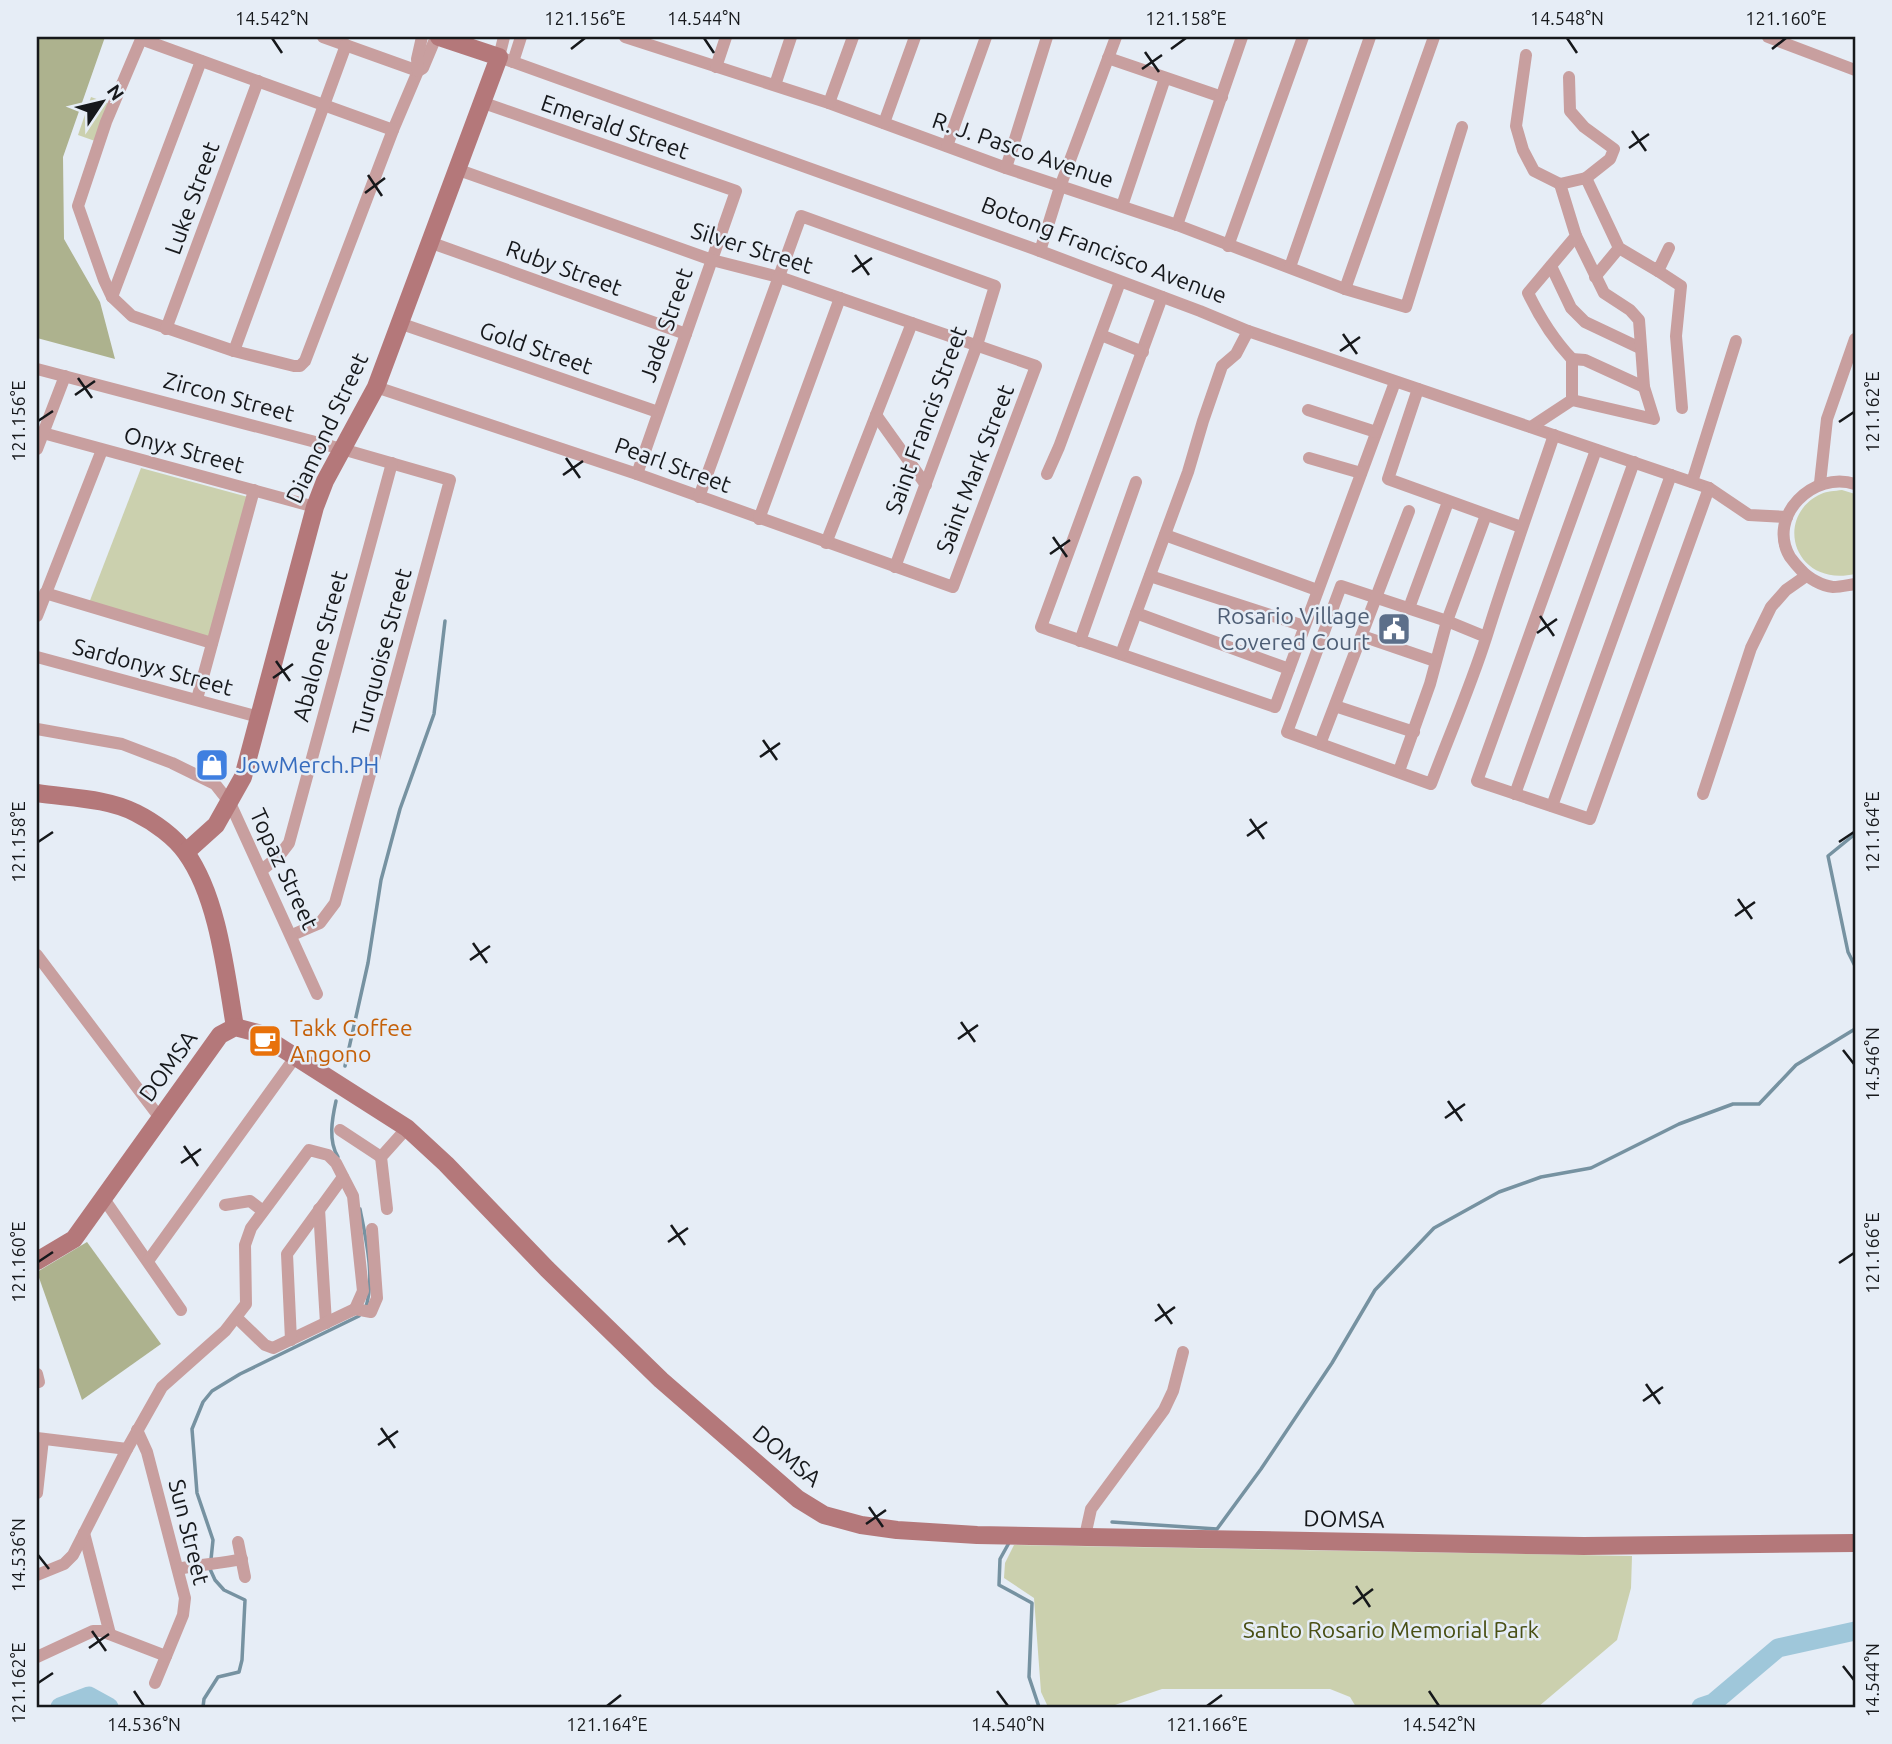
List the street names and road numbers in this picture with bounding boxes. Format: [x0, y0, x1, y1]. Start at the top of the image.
street label: Emerald Street [538, 89, 692, 164]
street label: R. J. Pasco Avenue [929, 107, 1117, 192]
street label: Luke Street [160, 138, 223, 258]
street label: Botong Francisco Avenue [978, 191, 1230, 308]
street label: Silver Street [688, 217, 816, 278]
street label: Ruby Street [503, 235, 626, 300]
street label: Jade Street [634, 265, 697, 385]
street label: Gold Street [476, 317, 596, 379]
street label: Saint Francis Street [880, 323, 971, 517]
street label: Diamond Street [281, 349, 372, 507]
street label: Zircon Street [161, 367, 297, 426]
street label: Saint Mark Street [931, 381, 1018, 557]
street label: Onyx Street [121, 421, 247, 478]
street label: Pearl Street [612, 432, 735, 497]
street label: Turquoise Street [347, 566, 416, 738]
street label: Abalone Street [287, 568, 352, 724]
street label: Sardonyx Street [70, 633, 236, 700]
street label: Topaz Street [246, 804, 323, 933]
street label: DOMSA [134, 1026, 202, 1106]
street label: DOMSA [748, 1420, 826, 1491]
street label: Sun Street [164, 1477, 215, 1587]
street label: DOMSA [1303, 1505, 1385, 1532]

